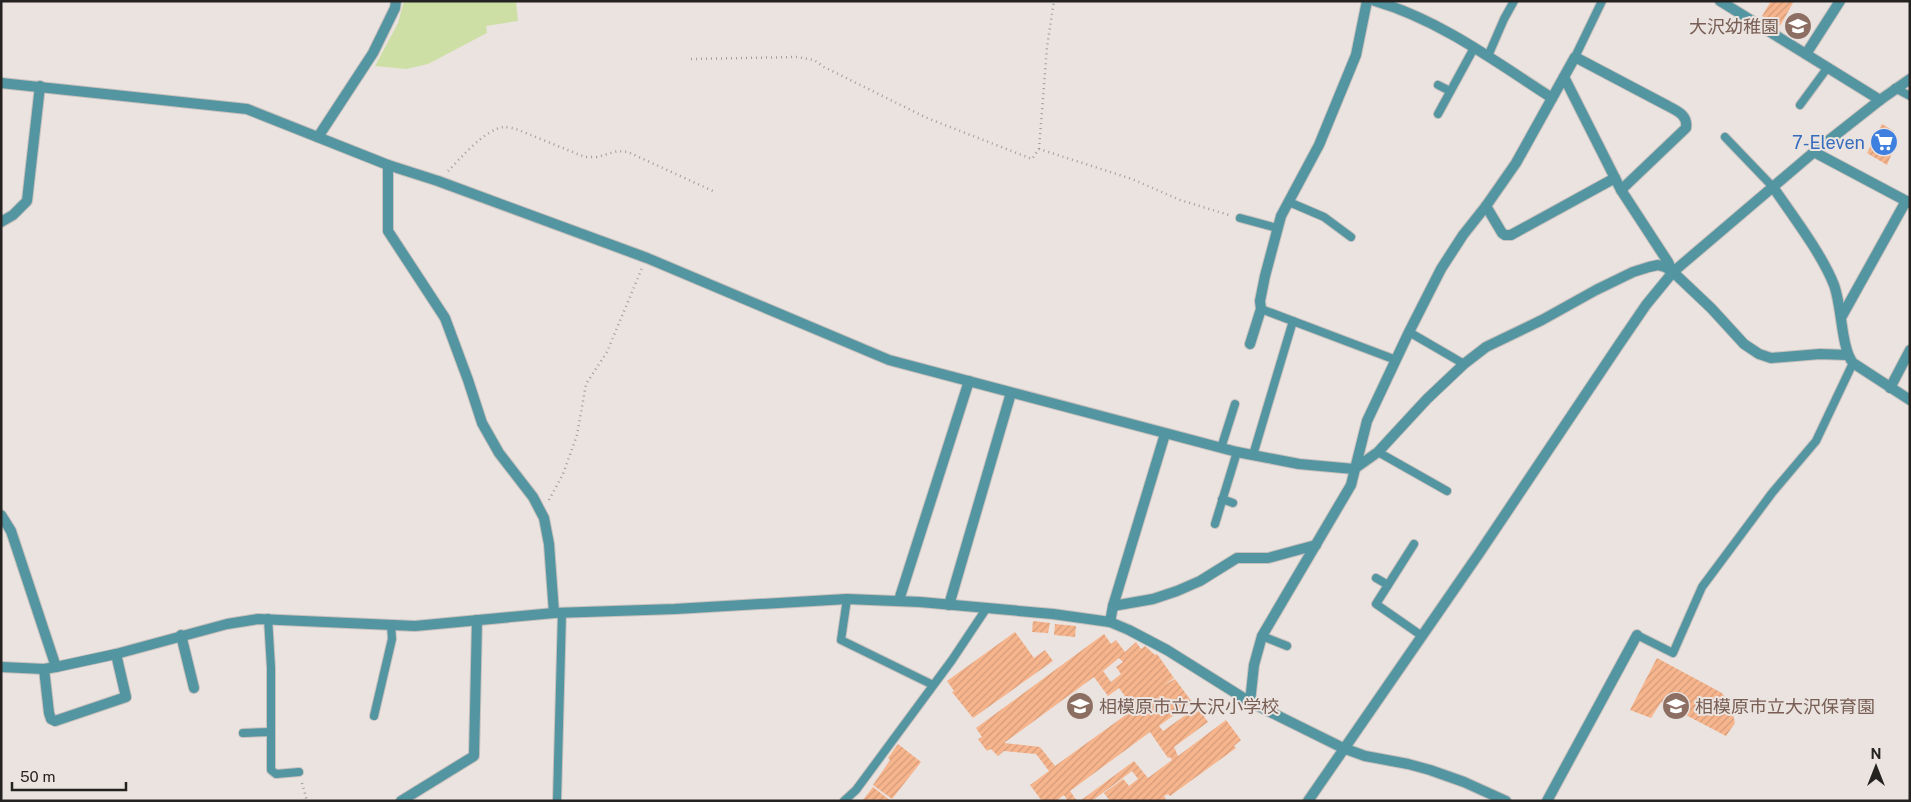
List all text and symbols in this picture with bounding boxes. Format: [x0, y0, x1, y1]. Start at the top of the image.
school or university icon: 大沢幼稚園 [1783, 11, 1813, 41]
place label: 大沢幼稚園 [1689, 16, 1779, 37]
supermarket icon: 7-Eleven [1869, 127, 1899, 157]
place label: 7-Eleven [1792, 132, 1865, 153]
school or university icon: 相模原市立大沢小学校 [1065, 691, 1095, 721]
school or university icon: 相模原市立大沢保育園 [1661, 691, 1691, 721]
place label: 相模原市立大沢小学校 [1099, 696, 1279, 717]
place label: 相模原市立大沢保育園 [1695, 696, 1875, 717]
north arrow [1851, 742, 1901, 792]
text: N [1871, 746, 1881, 762]
scale bar [12, 760, 126, 792]
text: 50 m [20, 768, 55, 785]

